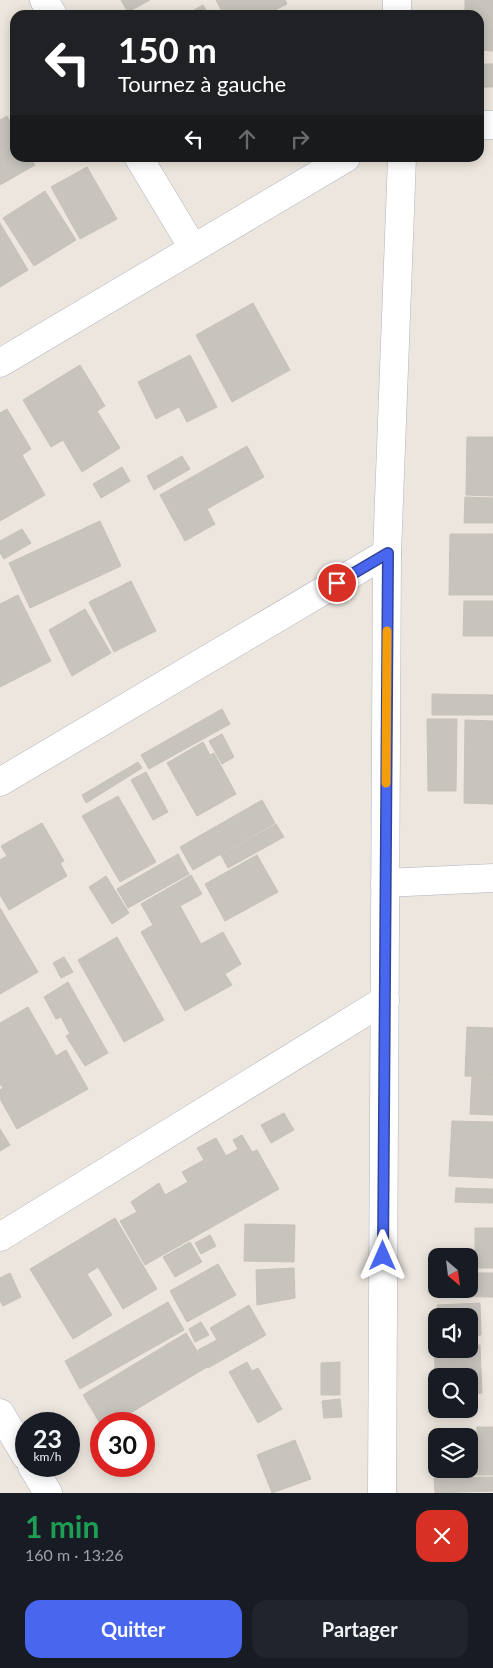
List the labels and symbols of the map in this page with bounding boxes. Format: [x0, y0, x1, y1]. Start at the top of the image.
pin [316, 562, 358, 604]
position arrow [356, 1229, 408, 1281]
north arrow [428, 1248, 478, 1298]
speed limit sign: 30 [90, 1412, 155, 1477]

